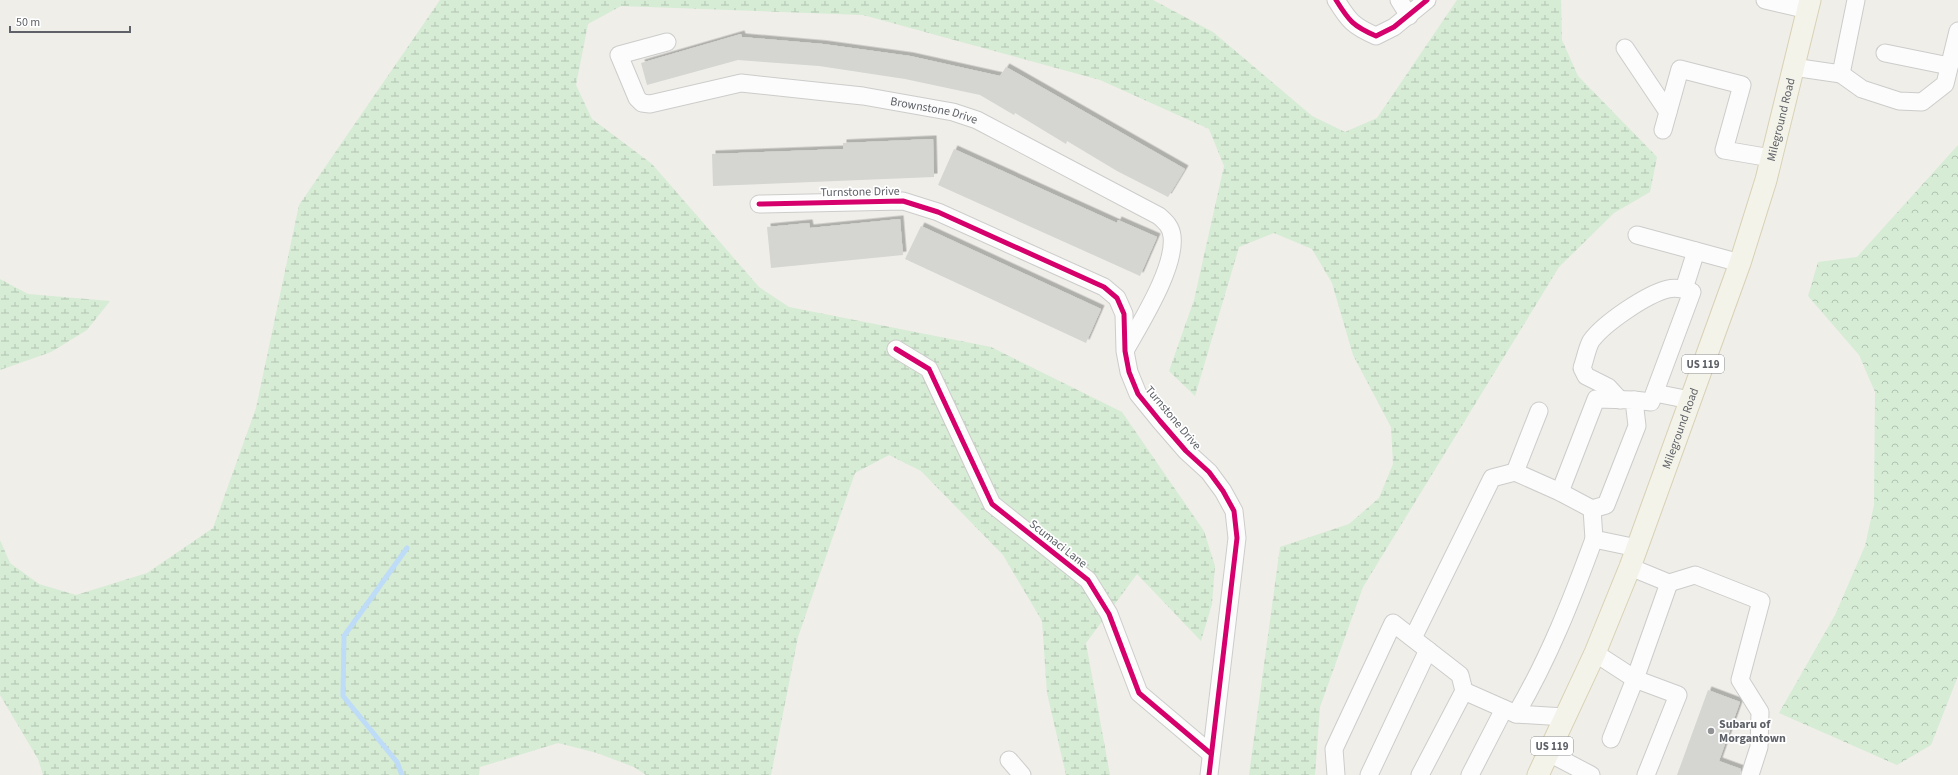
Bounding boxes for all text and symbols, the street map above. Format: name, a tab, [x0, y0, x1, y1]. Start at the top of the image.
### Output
scale bar	[10, 8, 130, 34]
text: 50 m	[16, 14, 40, 31]
street label: Mileground Road	[1762, 76, 1799, 163]
street label: Brownstone Drive	[889, 93, 980, 128]
street label: Turnstone Drive	[820, 183, 900, 201]
road number: US 119	[1682, 355, 1724, 373]
street label: Turnstone Drive	[1141, 382, 1205, 454]
street label: Mileground Road	[1658, 385, 1703, 471]
street label: Scumaci Lane	[1025, 516, 1091, 572]
place label: Subaru of Morgantown	[1719, 716, 1786, 747]
marker: Subaru of Morgantown	[1706, 726, 1716, 736]
road number: US 119	[1531, 737, 1573, 755]

